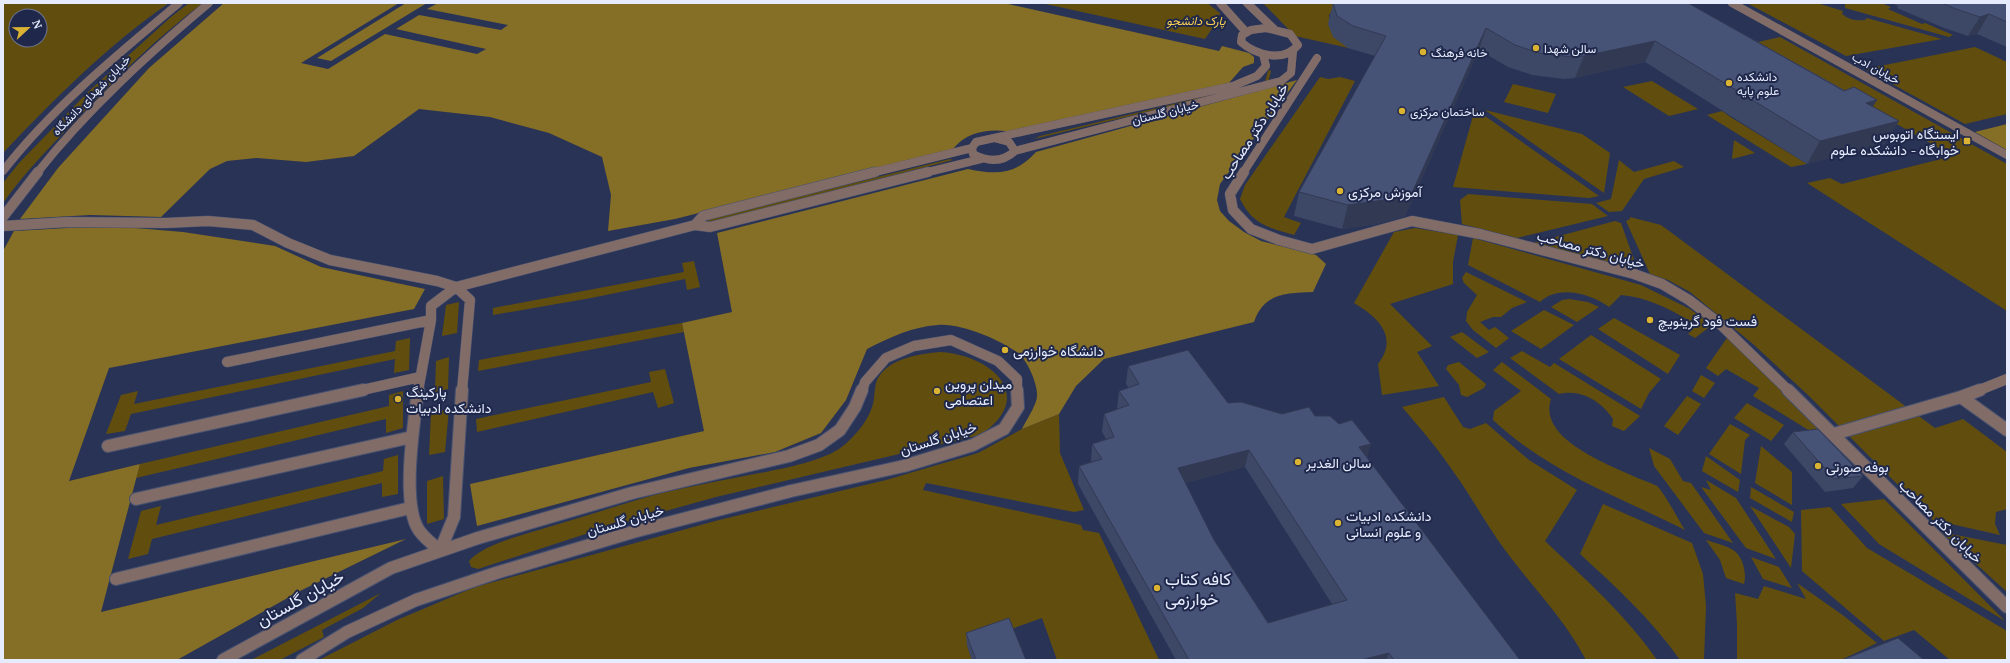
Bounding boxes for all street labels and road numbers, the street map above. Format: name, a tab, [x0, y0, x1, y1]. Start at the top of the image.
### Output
street label: خیابان ادب	[1850, 49, 1902, 87]
street label: خیابان شهدای دانشگاه	[49, 52, 134, 139]
street label: خیابان دکتر مصاحب	[1216, 79, 1292, 183]
street label: خیابان گلستان	[1130, 96, 1200, 128]
street label: خیابان دکتر مصاحب	[1535, 225, 1647, 273]
street label: خیابان گلستان	[897, 417, 979, 459]
street label: خیابان دکتر مصاحب	[1895, 475, 1987, 567]
street label: خیابان گلستان	[584, 500, 666, 540]
street label: خیابان گلستان	[252, 564, 348, 632]

